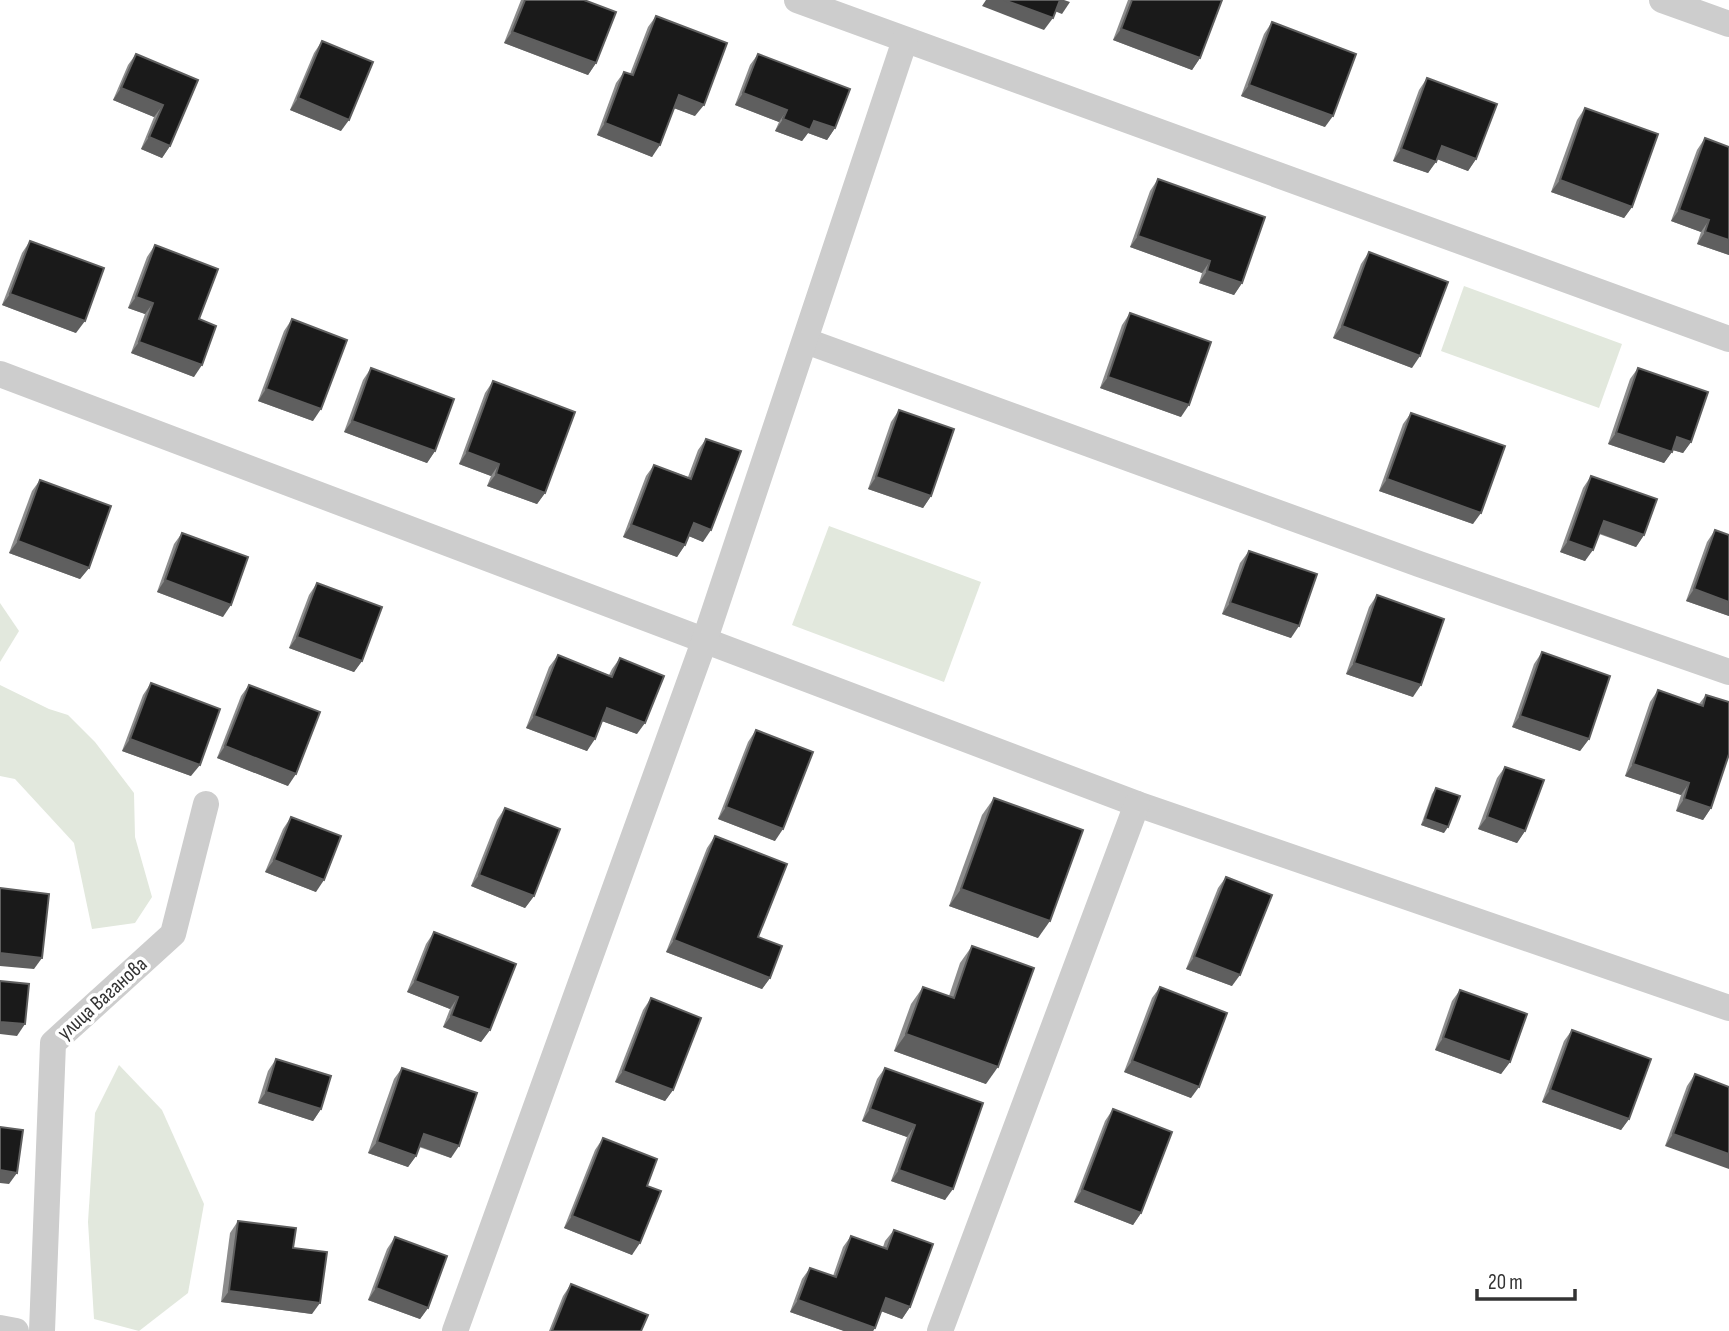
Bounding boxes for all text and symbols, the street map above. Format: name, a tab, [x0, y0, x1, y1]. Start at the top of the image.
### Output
street label: улица Ваганова	[52, 952, 152, 1045]
scale bar	[1477, 1258, 1575, 1302]
text: 20 m	[1488, 1270, 1523, 1295]

